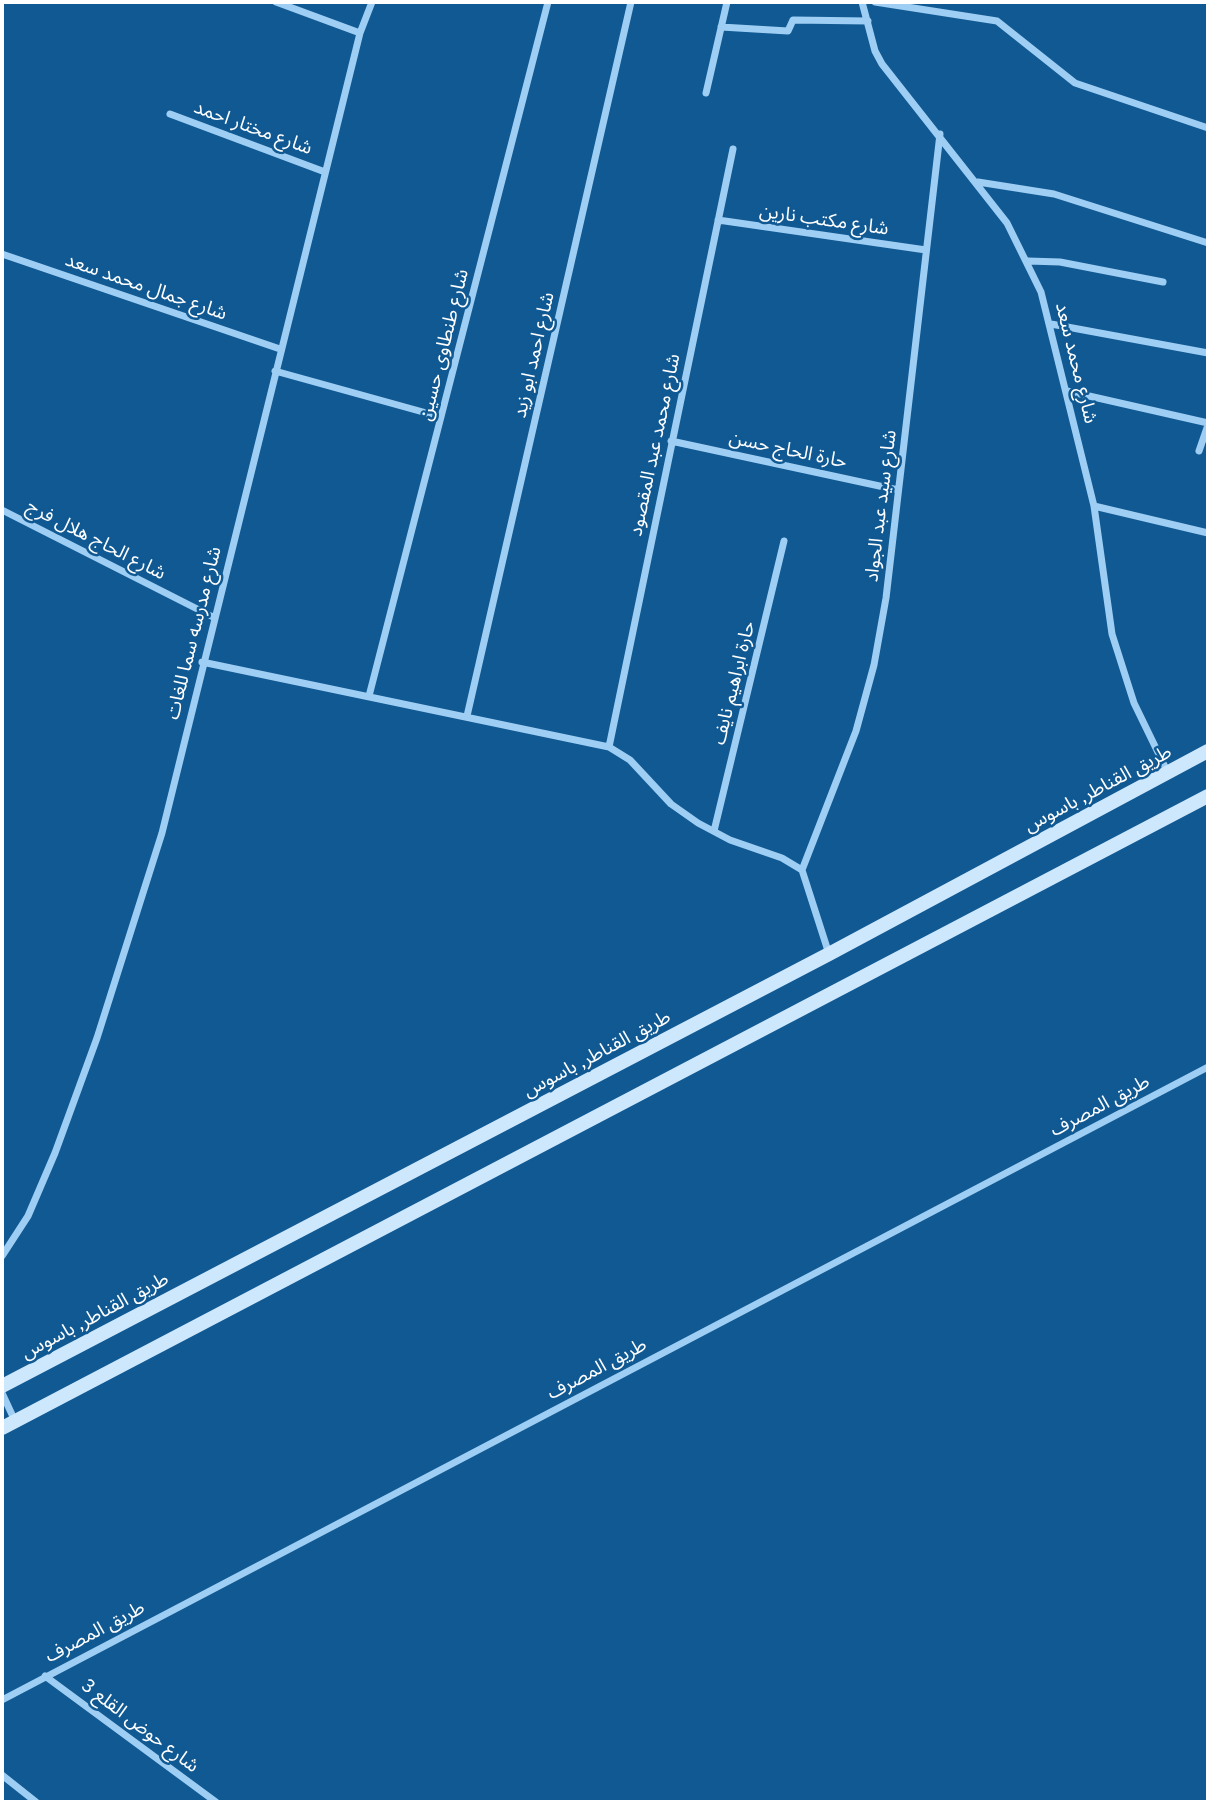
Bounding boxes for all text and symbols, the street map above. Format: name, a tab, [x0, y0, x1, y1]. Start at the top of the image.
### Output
street label: شارع مختار احمد	[191, 96, 315, 160]
street label: شارع مكتب نارين	[758, 200, 890, 240]
street label: شارع جمال محمد سعد	[62, 249, 230, 325]
street label: شارع طنطاوى حسين	[414, 267, 474, 423]
street label: شارع احمد ابو زيد	[508, 290, 560, 420]
street label: شارع محمد سعد	[1050, 300, 1102, 426]
street label: شارع محمد عبد المقصود	[625, 352, 685, 538]
street label: حارة الحاج حسن	[727, 426, 849, 474]
street label: شارع سيد عبد الجواد	[860, 429, 902, 583]
street label: شارع الحاج هلال فرج	[22, 495, 170, 585]
street label: شارع مدرسه سما للغات	[161, 544, 227, 722]
street label: حارة ابراهيم نايف	[708, 619, 760, 747]
street label: طريق القناطر, باسوس	[1020, 740, 1176, 838]
street label: طريق القناطر, باسوس	[519, 1005, 675, 1103]
street label: طريق المصرف	[1046, 1070, 1154, 1142]
street label: طريق القناطر, باسوس	[17, 1267, 173, 1365]
street label: طريق المصرف	[543, 1333, 651, 1405]
street label: طريق المصرف	[41, 1596, 149, 1668]
street label: شارع حوض القلع 3	[77, 1674, 203, 1778]

